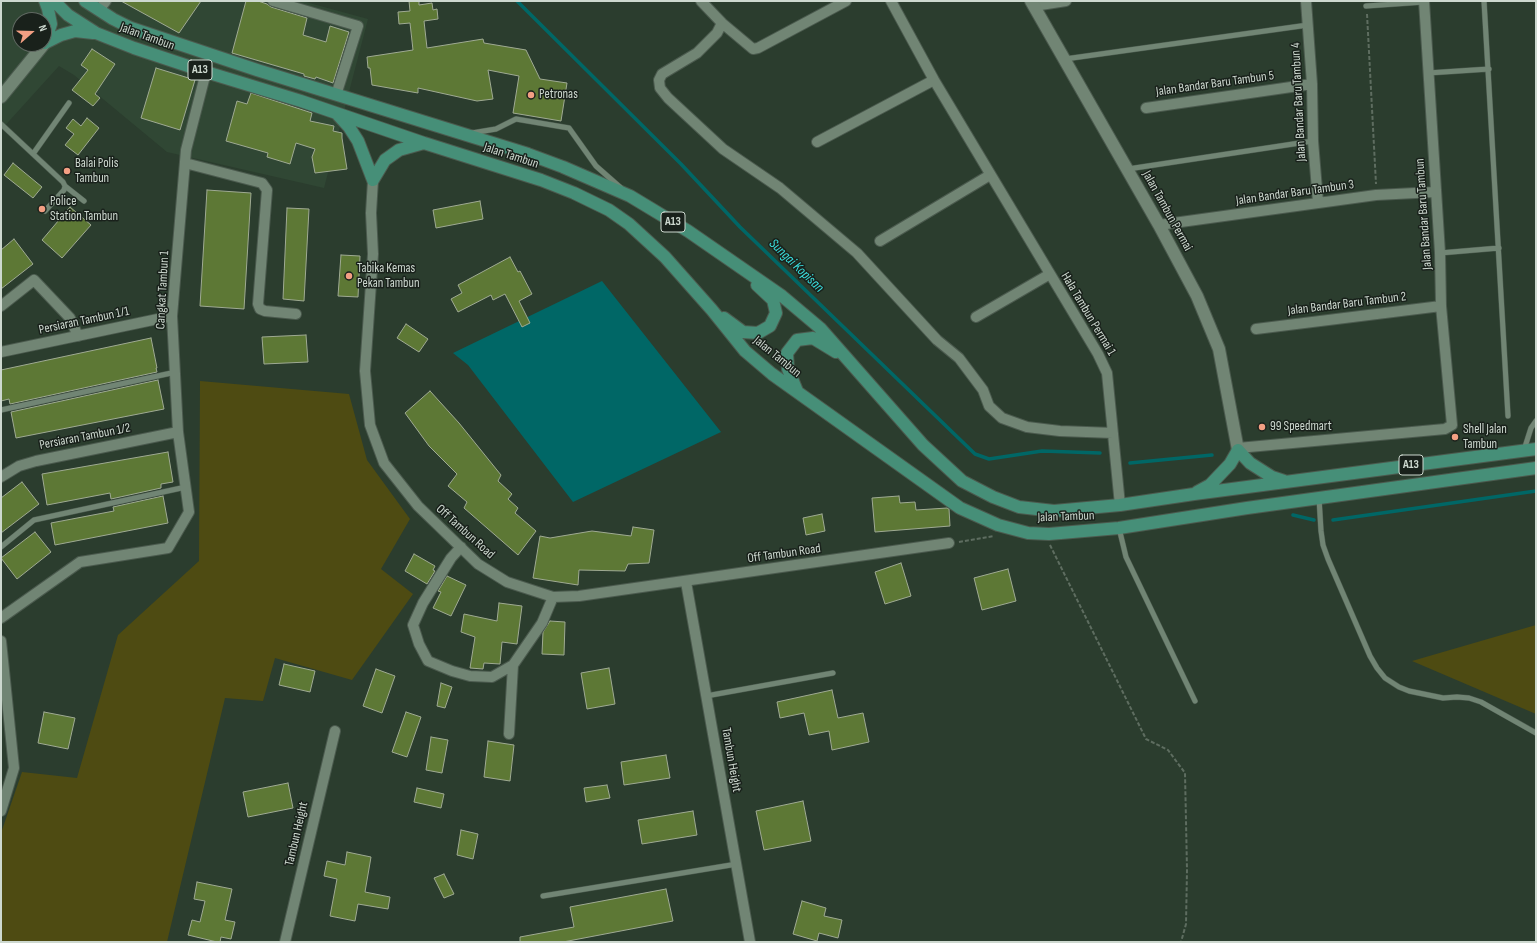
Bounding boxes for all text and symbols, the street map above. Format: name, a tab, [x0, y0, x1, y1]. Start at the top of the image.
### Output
north arrow	[12, 12, 52, 52]
street label: Jalan Tambun	[118, 20, 176, 54]
text: N	[36, 23, 50, 33]
street label: Jalan Bandar Baru Tambun 4	[1288, 42, 1310, 162]
road number: A13	[188, 60, 212, 80]
street label: Jalan Bandar Baru Tambun 5	[1155, 68, 1275, 100]
place label: Petronas	[539, 87, 578, 103]
marker: Petronas	[526, 90, 536, 100]
street label: Jalan Tambun	[482, 140, 540, 172]
place label: Balai Polis Tambun	[75, 156, 118, 187]
street label: Jalan Bandar Baru Tambun	[1412, 158, 1436, 270]
marker: Balai Polis Tambun	[62, 166, 72, 176]
street label: Jalan Tambun Permai	[1139, 168, 1195, 254]
street label: Jalan Bandar Baru Tambun 3	[1235, 177, 1355, 209]
place label: Police Station Tambun	[50, 194, 118, 225]
marker: Police Station Tambun	[37, 204, 47, 214]
road number: A13	[661, 212, 685, 232]
water label: Sungai Kopisan	[765, 236, 827, 296]
street label: Cangkat Tambun 1	[153, 250, 173, 330]
place label: Tabika Kemas Pekan Tambun	[357, 261, 419, 292]
street label: Hala Tambun Permai 1	[1057, 270, 1119, 358]
marker: Tabika Kemas Pekan Tambun	[344, 271, 354, 281]
street label: Jalan Bandar Baru Tambun 2	[1287, 289, 1407, 319]
street label: Persiaran Tambun 1/1	[37, 304, 131, 338]
street label: Jalan Tambun	[750, 333, 804, 381]
place label: 99 Speedmart	[1270, 419, 1332, 435]
street label: Persiaran Tambun 1/2	[38, 421, 132, 453]
marker: 99 Speedmart	[1257, 422, 1267, 432]
place label: Shell Jalan Tambun	[1463, 422, 1507, 453]
marker: Shell Jalan Tambun	[1450, 432, 1460, 442]
road number: A13	[1399, 455, 1423, 475]
street label: Off Tambun Road	[432, 502, 498, 562]
street label: Jalan Tambun	[1037, 508, 1095, 526]
street label: Off Tambun Road	[746, 541, 822, 567]
street label: Tambun Height	[718, 726, 744, 794]
street label: Tambun Height	[282, 800, 312, 868]

